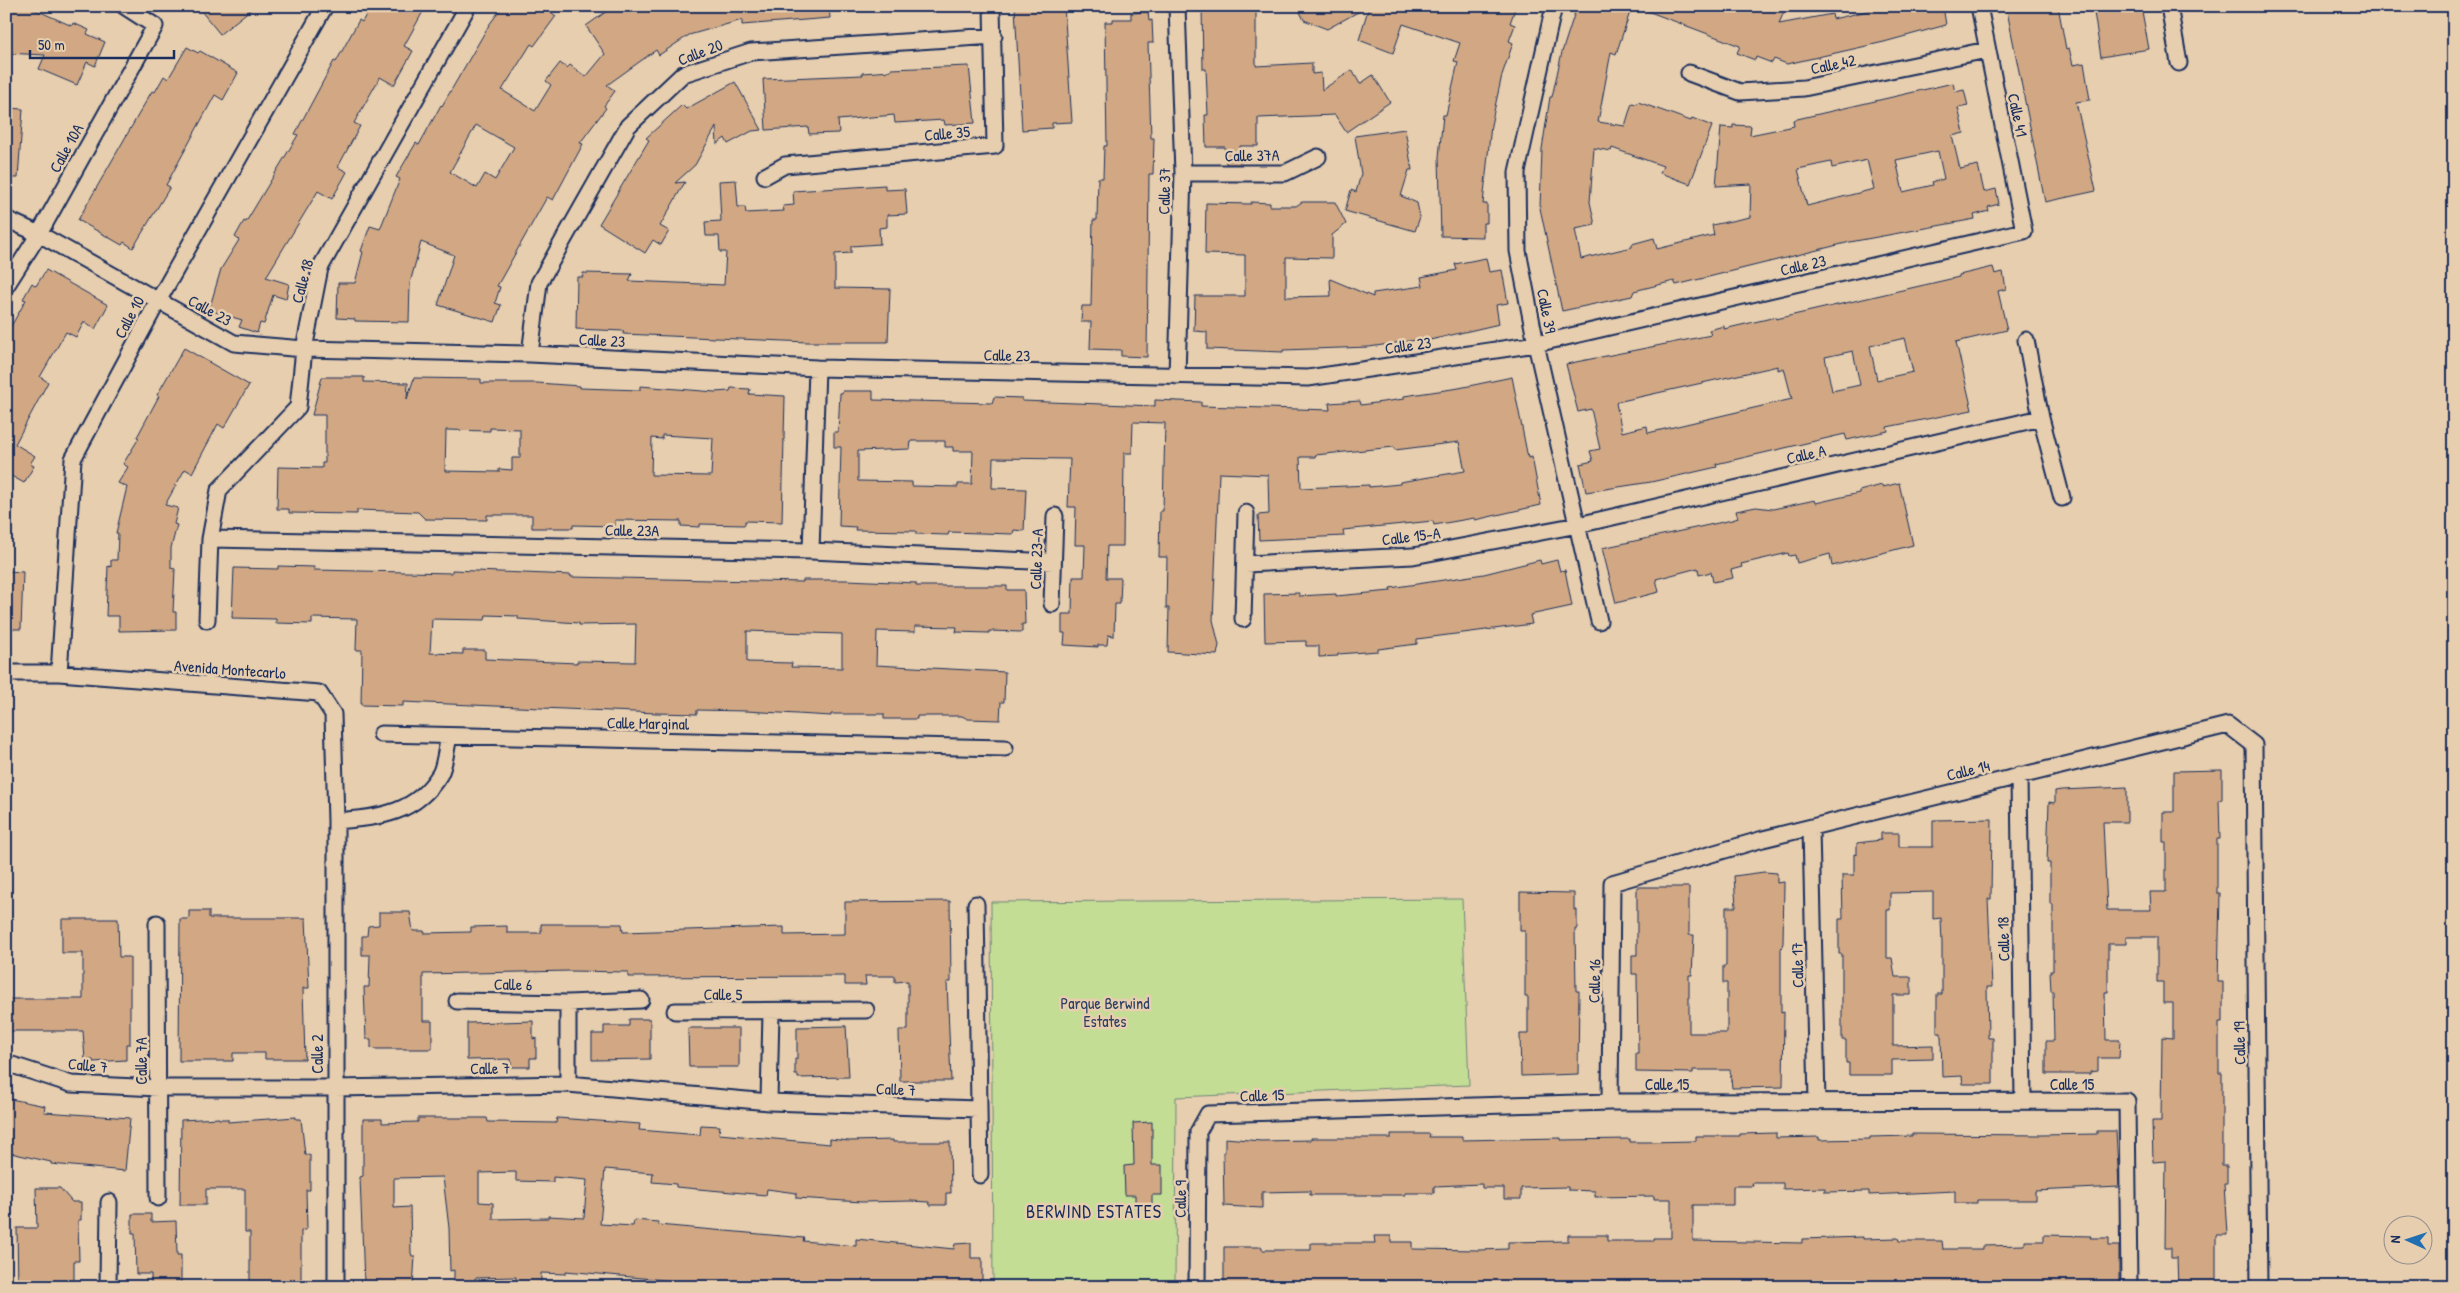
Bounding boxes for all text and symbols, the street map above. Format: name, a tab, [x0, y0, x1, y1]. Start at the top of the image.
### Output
scale bar	[30, 28, 174, 60]
street label: Calle 20	[674, 33, 726, 71]
text: 50 m	[38, 34, 65, 55]
street label: Calle 42	[1808, 48, 1858, 79]
street label: Calle 41	[2003, 91, 2033, 139]
street label: Calle 10A	[44, 119, 89, 176]
street label: Calle 35	[923, 120, 971, 146]
street label: Calle 37A	[1224, 144, 1280, 166]
street label: Calle 37	[1153, 167, 1175, 215]
street label: Calle 23	[1778, 249, 1828, 281]
street label: Calle 18	[286, 256, 318, 305]
street label: Calle 39	[1532, 287, 1562, 335]
street label: Calle 23	[184, 289, 236, 331]
street label: Calle 10	[109, 292, 149, 342]
street label: Calle 23	[578, 328, 626, 352]
street label: Calle 23	[1383, 331, 1433, 359]
street label: Calle 23	[983, 344, 1031, 366]
street label: Calle A	[1784, 439, 1828, 469]
street label: Calle 23A	[605, 519, 660, 541]
street label: Calle 15-A	[1380, 521, 1442, 551]
street label: Calle 23-A	[1024, 528, 1048, 590]
street label: Avenida Montecarlo	[173, 654, 287, 684]
street label: Calle Marginal	[607, 711, 690, 735]
street label: Calle 14	[1944, 754, 1992, 786]
street label: Calle 18	[1992, 916, 2014, 962]
street label: Calle 17	[1786, 942, 1808, 988]
street label: Calle 16	[1583, 959, 1605, 1003]
street label: Calle 6	[494, 973, 532, 995]
street label: Calle 5	[703, 983, 743, 1005]
park label: Parque Berwind Estates	[1060, 992, 1150, 1032]
street label: Calle 19	[2228, 1021, 2250, 1065]
street label: Calle 2	[306, 1034, 328, 1074]
street label: Calle 7A	[130, 1037, 152, 1085]
street label: Calle 7	[67, 1052, 109, 1078]
street label: Calle 7	[470, 1057, 510, 1079]
street label: Calle 15	[1645, 1073, 1690, 1095]
street label: Calle 15	[2050, 1073, 2095, 1095]
street label: Calle 7	[876, 1077, 916, 1101]
street label: Calle 15	[1239, 1083, 1285, 1107]
street label: Calle 9	[1169, 1180, 1191, 1218]
district label: BERWIND ESTATES	[1026, 1199, 1162, 1224]
north arrow	[2382, 1216, 2432, 1266]
text: N	[2385, 1235, 2404, 1244]

